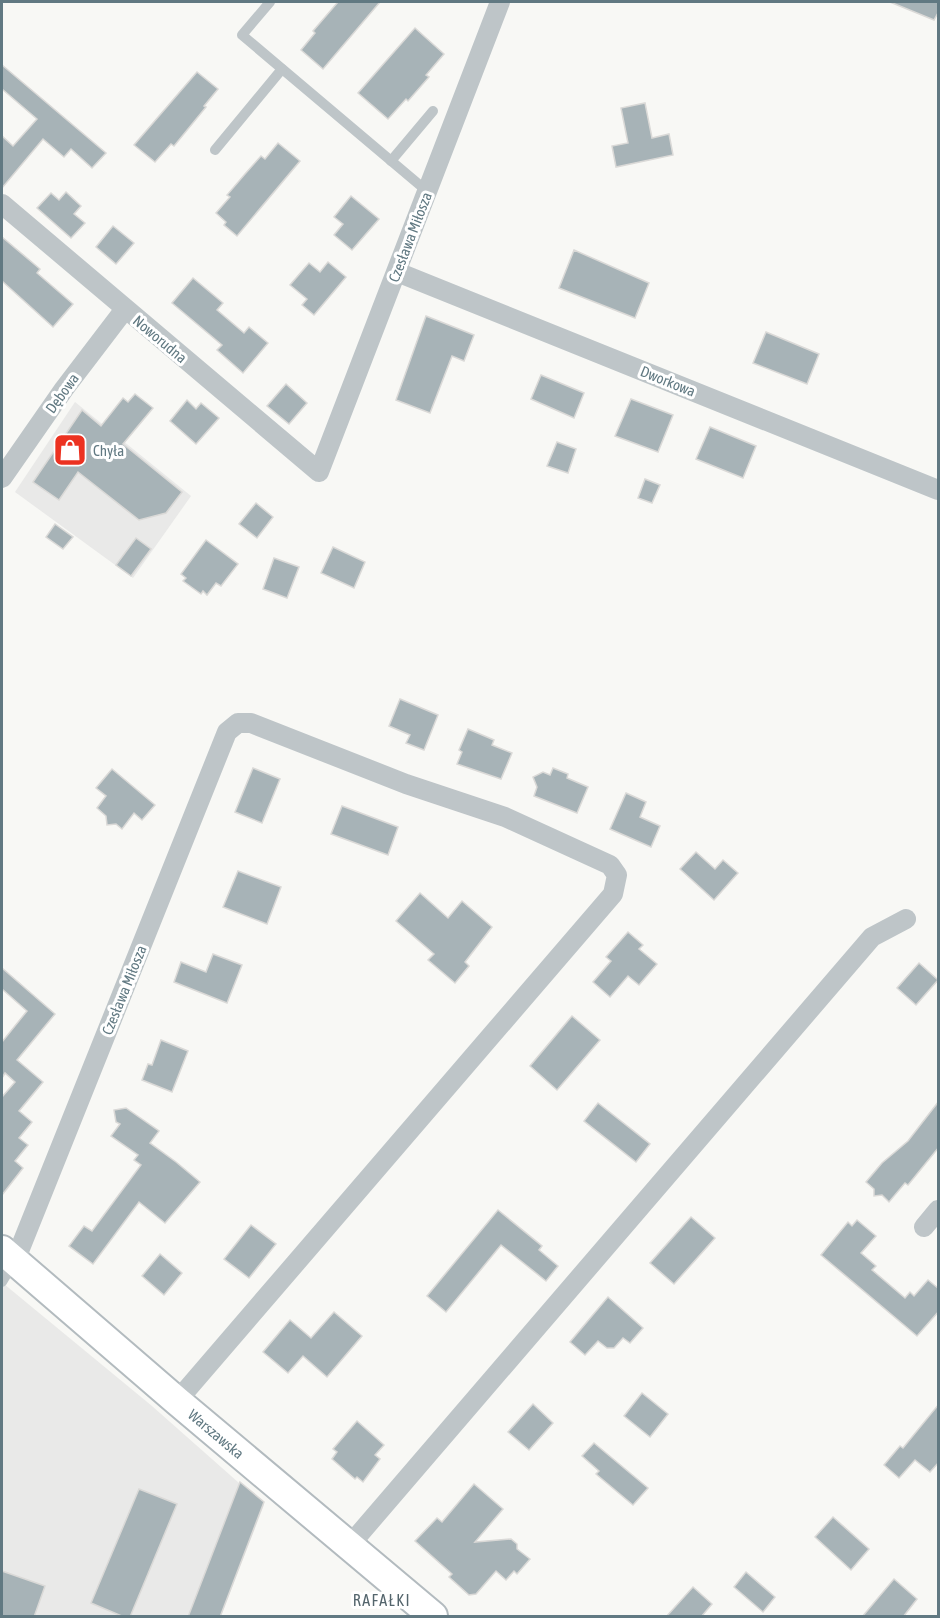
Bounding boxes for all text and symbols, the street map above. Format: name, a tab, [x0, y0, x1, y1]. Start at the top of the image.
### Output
street label: Czesława Miłosza	[385, 190, 435, 284]
street label: Noworudna	[130, 312, 190, 366]
street label: Dworkowa	[638, 362, 698, 400]
street label: Dębowa	[42, 370, 82, 416]
shop icon: Chyła	[52, 432, 88, 468]
place label: Chyła	[93, 442, 124, 459]
street label: Czesława Miłosza	[98, 943, 150, 1037]
street label: Warszawska	[185, 1406, 247, 1462]
district label: RAFAŁKI	[353, 1591, 411, 1609]

